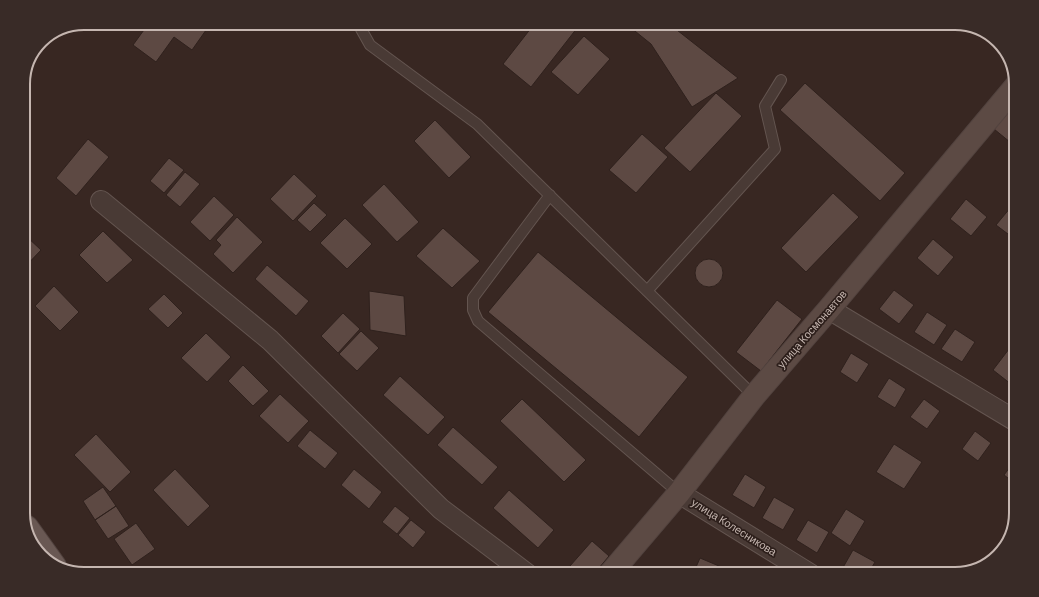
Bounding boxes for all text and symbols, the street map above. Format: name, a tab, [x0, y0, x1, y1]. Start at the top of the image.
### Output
street label: улица Космонавтов	[774, 287, 849, 370]
street label: улица Колесникова	[689, 495, 780, 558]

